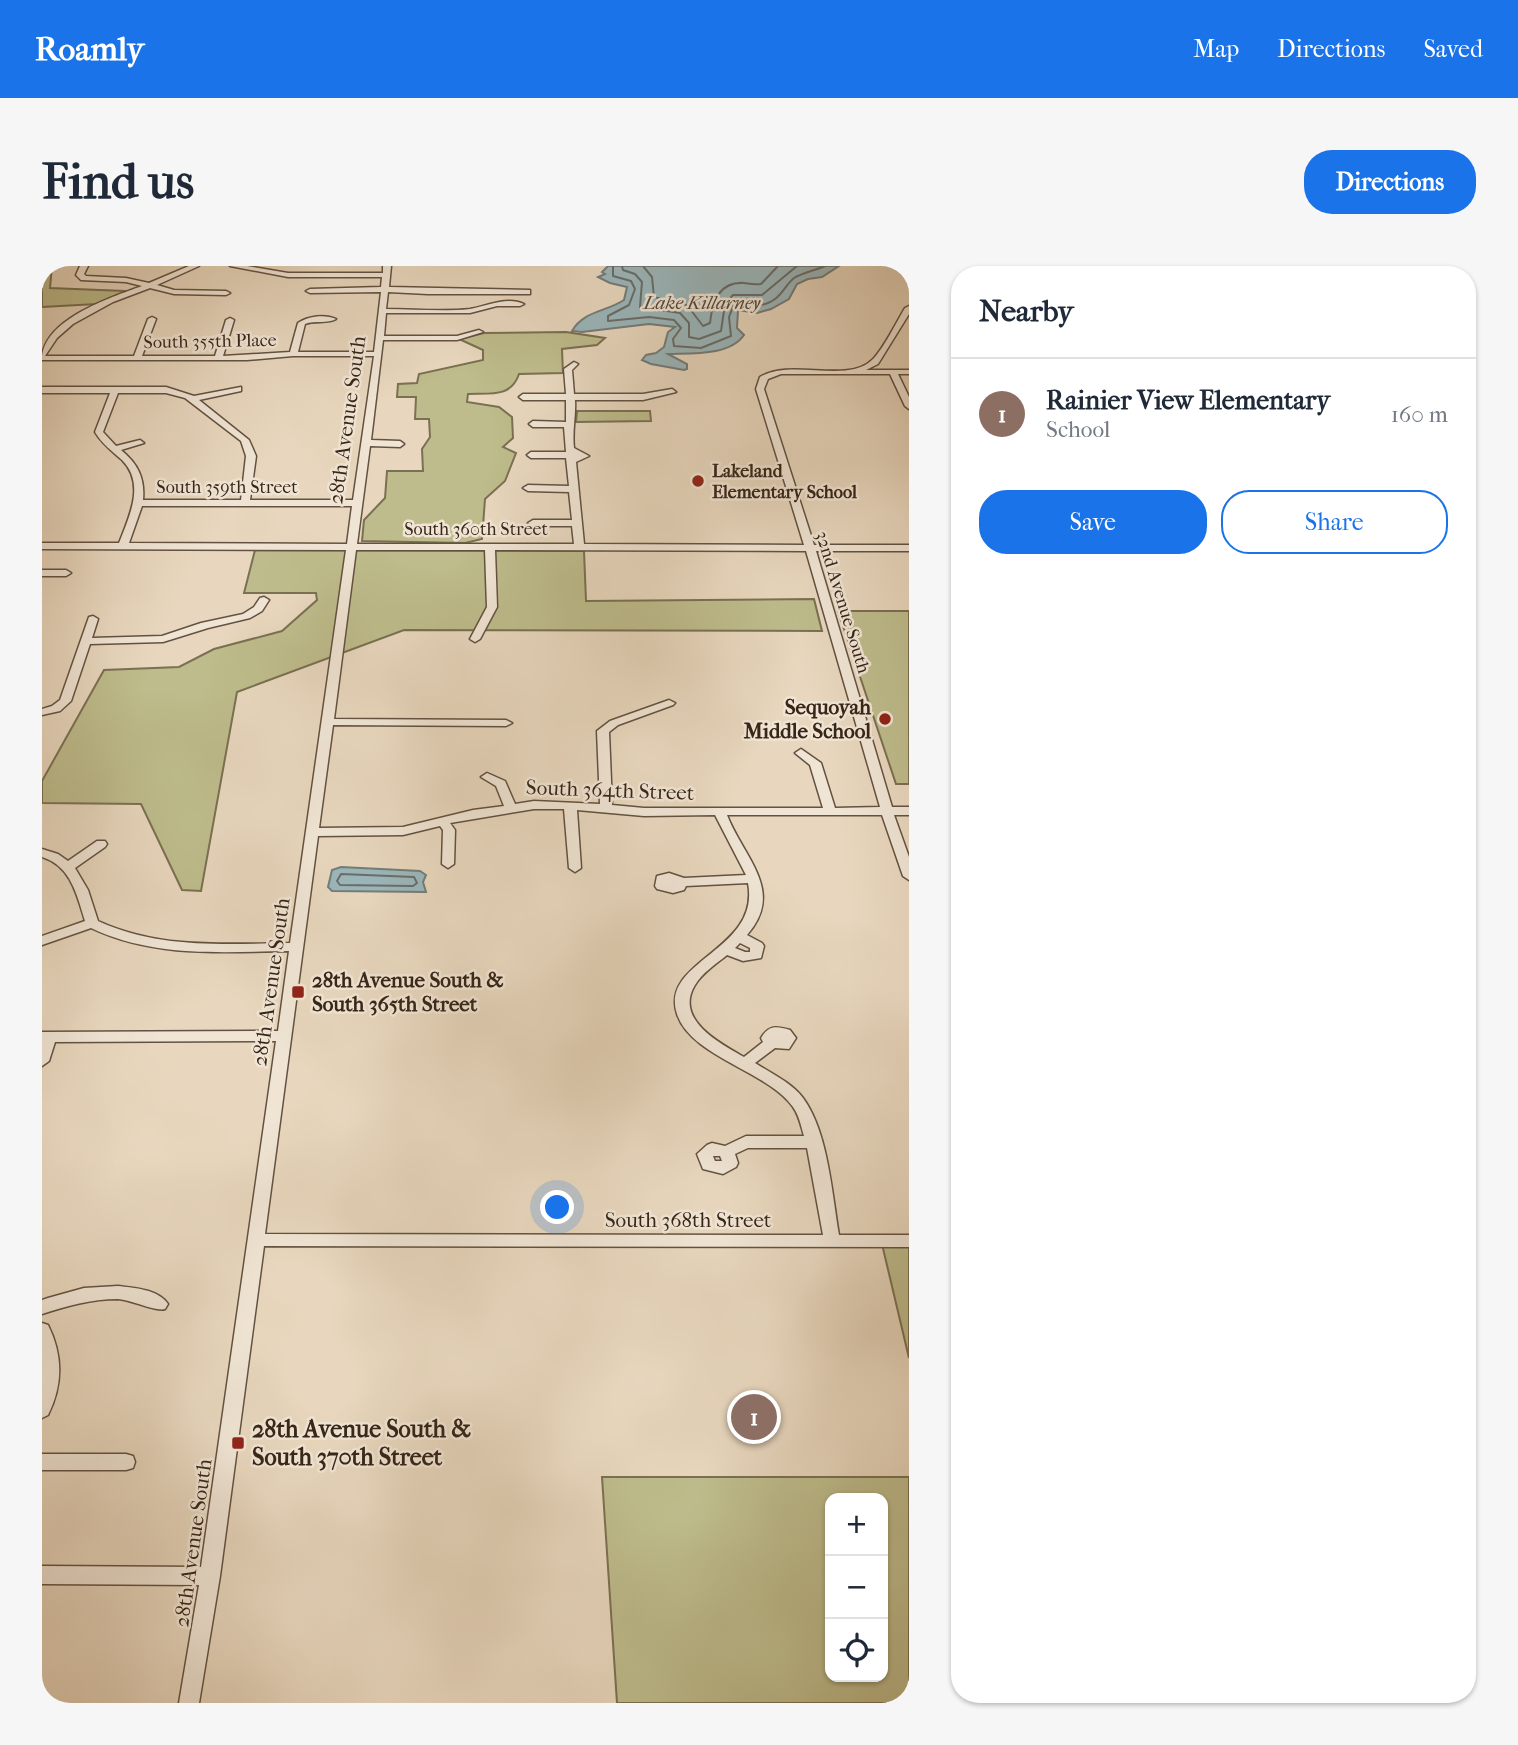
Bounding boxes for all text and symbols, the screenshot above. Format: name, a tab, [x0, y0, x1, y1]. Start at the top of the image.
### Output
text: Roamly	[35, 30, 144, 69]
text: Map	[1193, 35, 1239, 63]
text: Directions	[1277, 35, 1385, 63]
text: Saved	[1423, 35, 1483, 63]
button: Directions	[1304, 150, 1476, 214]
text: Find us	[42, 153, 194, 211]
water label: Lake Killarney	[642, 292, 762, 314]
text: Nearby	[979, 294, 1074, 329]
street label: South 355th Place	[143, 330, 277, 353]
street label: 28th Avenue South	[323, 334, 371, 506]
text: Rainier View Elementary	[1046, 385, 1330, 416]
text: 1	[998, 401, 1006, 428]
text: 160 m	[1391, 401, 1448, 428]
text: School	[1046, 416, 1110, 443]
place label: Lakeland Elementary School	[712, 461, 858, 503]
marker: Lakeland Elementary School	[690, 473, 706, 489]
street label: South 359th Street	[156, 477, 298, 498]
button: Save	[979, 490, 1207, 554]
button: Share	[1221, 490, 1448, 554]
street label: South 360th Street	[404, 519, 548, 540]
street label: 32nd Avenue South	[811, 529, 874, 676]
place label: Sequoyah Middle School	[743, 695, 871, 743]
marker: Sequoyah Middle School	[877, 711, 893, 727]
street label: South 364th Street	[525, 775, 695, 805]
street label: 28th Avenue South	[247, 896, 295, 1068]
place label: 28th Avenue South & South 365th Street	[312, 968, 504, 1016]
marker: 28th Avenue South & South 365th Street	[290, 984, 306, 1000]
your location	[540, 1190, 574, 1224]
street label: South 368th Street	[605, 1208, 772, 1232]
pin: 1	[731, 1391, 777, 1443]
place label: 28th Avenue South & South 370th Street	[252, 1415, 471, 1471]
marker: 28th Avenue South & South 370th Street	[230, 1435, 246, 1451]
street label: 28th Avenue South	[169, 1457, 217, 1629]
map controls	[825, 1493, 888, 1682]
button: +	[825, 1493, 888, 1556]
button: −	[825, 1556, 888, 1619]
button: locate	[825, 1619, 888, 1682]

